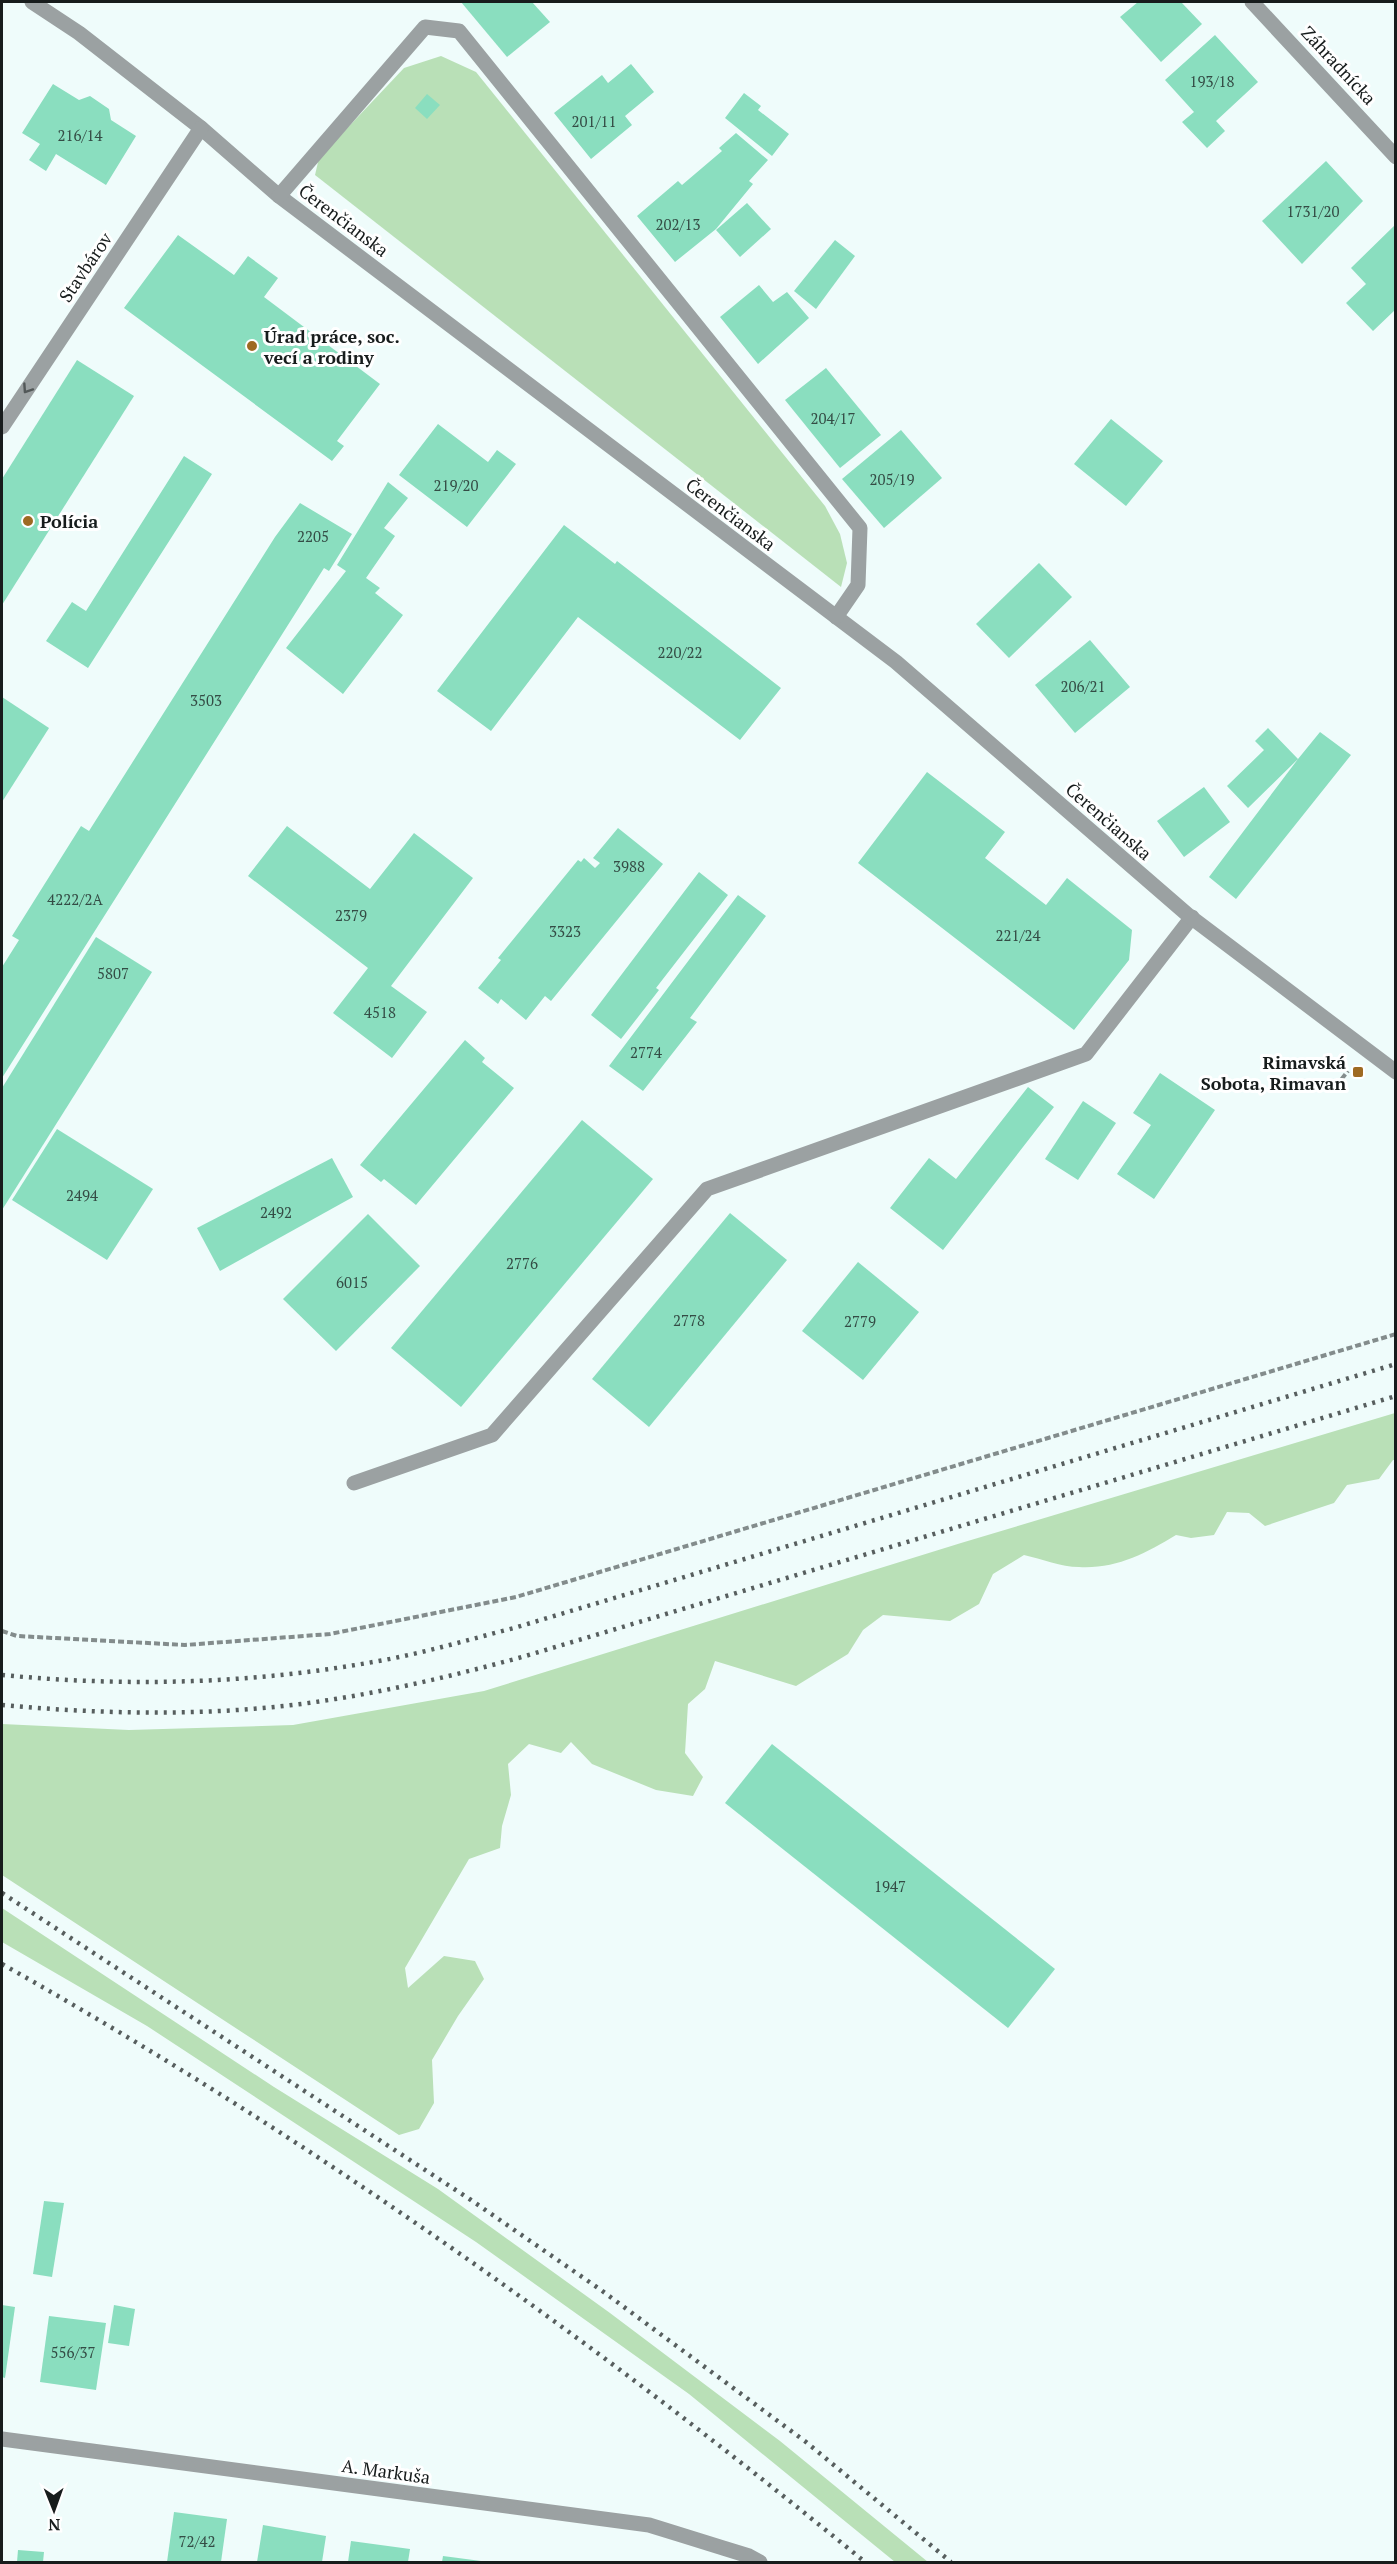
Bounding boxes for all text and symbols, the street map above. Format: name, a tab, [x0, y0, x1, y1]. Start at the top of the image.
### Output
street label: Záhradnícka	[1296, 20, 1382, 110]
house number: 193/18	[1189, 71, 1235, 91]
house number: 201/11	[571, 111, 617, 131]
house number: 216/14	[57, 125, 103, 145]
street label: Čerenčianska	[294, 178, 394, 262]
house number: 1731/20	[1286, 201, 1340, 221]
house number: 202/13	[655, 214, 701, 234]
street label: Stavbárov	[53, 227, 118, 307]
place label: Úrad práce, soc. vecí a rodiny	[263, 324, 400, 369]
marker: Úrad práce, soc. vecí a rodiny	[245, 339, 259, 353]
one-way arrow	[23, 383, 34, 394]
house number: 204/17	[810, 408, 856, 428]
house number: 205/19	[869, 469, 915, 489]
street label: Čerenčianska	[681, 472, 781, 556]
house number: 219/20	[433, 475, 479, 495]
place label: Polícia	[40, 509, 98, 533]
marker: Polícia	[21, 514, 35, 528]
house number: 2205	[297, 526, 329, 546]
house number: 220/22	[657, 642, 703, 662]
house number: 206/21	[1060, 676, 1106, 696]
house number: 3503	[190, 690, 222, 710]
street label: Čerenčianska	[1061, 777, 1157, 865]
house number: 3988	[613, 856, 645, 876]
house number: 4222/2A	[47, 889, 103, 909]
house number: 2379	[335, 905, 367, 925]
house number: 3323	[549, 921, 581, 941]
house number: 221/24	[995, 925, 1041, 945]
house number: 5807	[97, 963, 129, 983]
house number: 4518	[364, 1002, 396, 1022]
house number: 2774	[630, 1042, 662, 1062]
place label: Rimavská Sobota, Rimavan	[1201, 1050, 1346, 1095]
marker: Rimavská Sobota, Rimavan	[1351, 1065, 1365, 1079]
house number: 2494	[66, 1185, 98, 1205]
house number: 2492	[260, 1202, 292, 1222]
house number: 2776	[506, 1253, 538, 1273]
house number: 6015	[336, 1272, 368, 1292]
house number: 2778	[673, 1310, 705, 1330]
house number: 2779	[844, 1311, 876, 1331]
house number: 1947	[874, 1876, 906, 1896]
house number: 556/37	[50, 2342, 96, 2362]
street label: A. Markuša	[340, 2453, 432, 2489]
north arrow	[24, 2480, 84, 2540]
text: N	[48, 2514, 61, 2536]
house number: 72/42	[178, 2531, 216, 2551]

